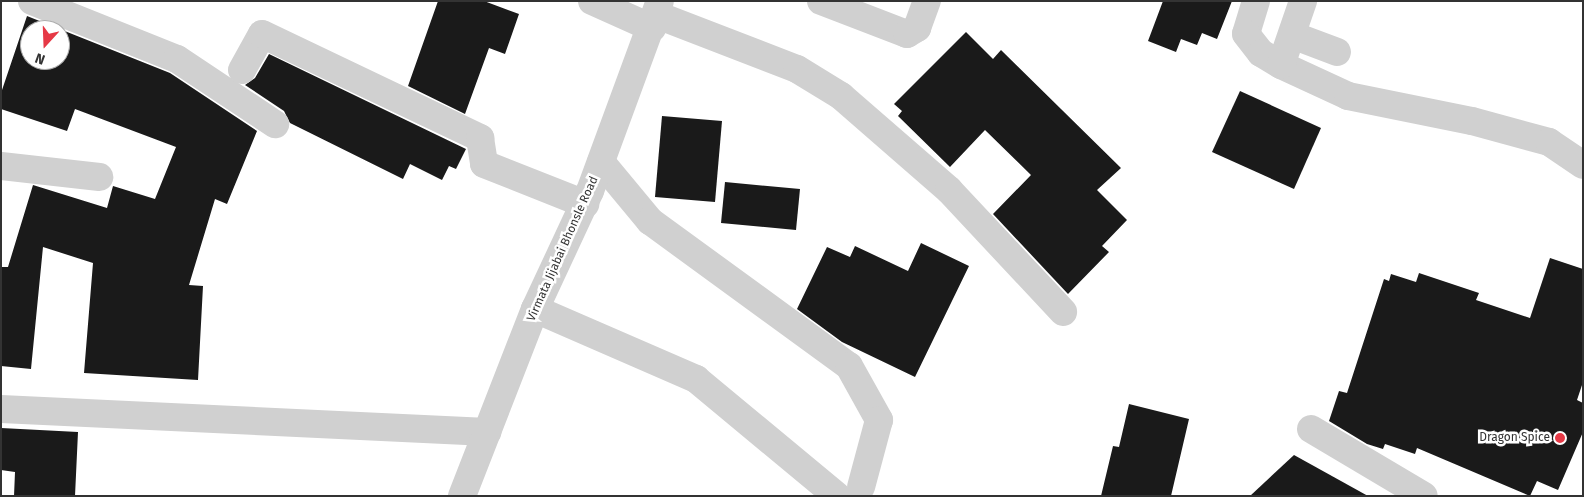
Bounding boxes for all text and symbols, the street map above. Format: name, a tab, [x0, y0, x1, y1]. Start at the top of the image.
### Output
north arrow	[20, 20, 70, 70]
text: N	[33, 49, 47, 68]
street label: Virmata Jijabai Bhonsle Road	[524, 174, 602, 324]
place label: Dragon Spice	[1479, 431, 1550, 445]
marker: Dragon Spice	[1554, 432, 1566, 444]

